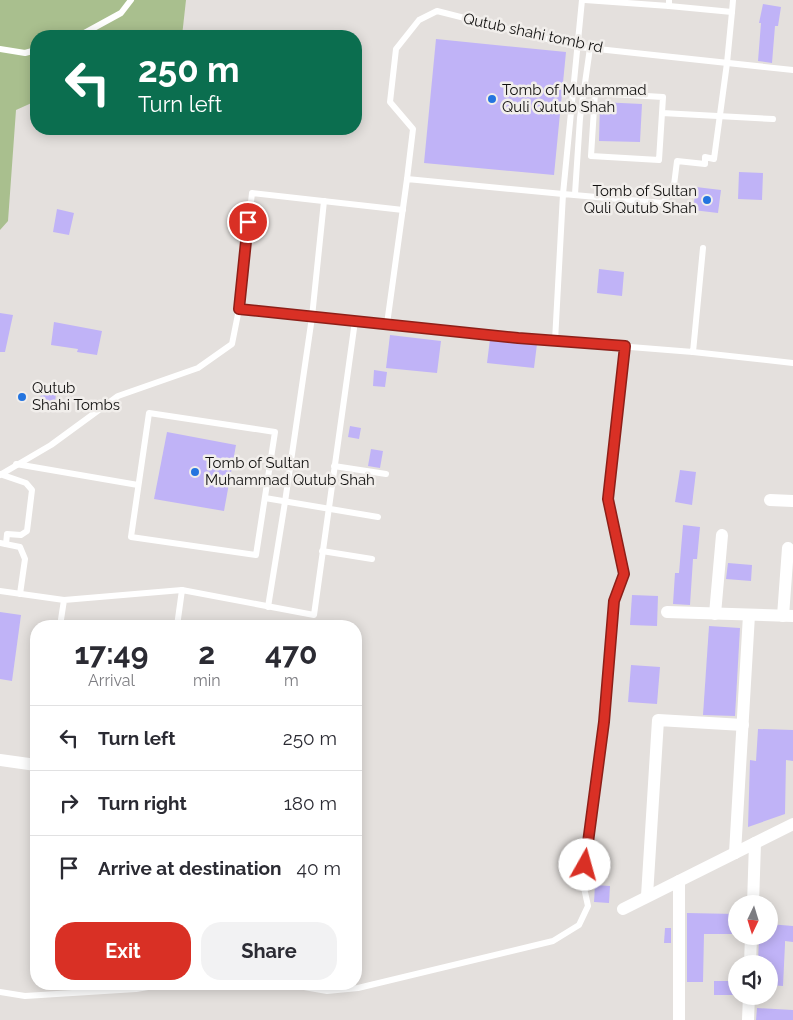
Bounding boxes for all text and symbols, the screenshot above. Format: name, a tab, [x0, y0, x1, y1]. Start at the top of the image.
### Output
street label: Qutub shahi tomb rd	[462, 9, 604, 57]
text: 250 m	[138, 49, 240, 90]
icon: left	[55, 50, 120, 115]
place label: Tomb of Muhammad Quli Qutub Shah	[502, 81, 647, 116]
text: Turn left	[138, 91, 222, 117]
marker: Tomb of Muhammad Quli Qutub Shah	[486, 93, 498, 105]
place label: Tomb of Sultan Quli Qutub Shah	[584, 182, 697, 217]
marker: Tomb of Sultan Quli Qutub Shah	[701, 194, 713, 206]
pin	[227, 201, 269, 243]
icon: arrive	[234, 208, 262, 236]
place label: Qutub Shahi Tombs	[32, 379, 120, 414]
marker: Qutub Shahi Tombs	[16, 391, 28, 403]
place label: Tomb of Sultan Muhammad Qutub Shah	[205, 454, 375, 489]
marker: Tomb of Sultan Muhammad Qutub Shah	[189, 466, 201, 478]
text: 17:49	[75, 636, 148, 671]
text: 2	[198, 636, 215, 671]
text: 470	[265, 636, 317, 671]
text: Arrival	[88, 671, 135, 690]
text: min	[193, 671, 221, 690]
text: m	[284, 671, 299, 690]
icon: left	[55, 724, 83, 752]
text: Turn left	[98, 727, 175, 749]
text: 250 m	[283, 727, 337, 749]
icon: right	[55, 789, 83, 817]
text: Turn right	[98, 792, 187, 814]
text: 180 m	[284, 792, 337, 814]
position arrow	[558, 838, 610, 890]
icon: arrive	[55, 854, 83, 882]
text: Arrive at destination	[98, 857, 282, 879]
text: 40 m	[297, 857, 341, 879]
north arrow	[728, 895, 778, 945]
map controls	[728, 895, 778, 1005]
button: Exit	[55, 922, 191, 980]
button: Share	[201, 922, 337, 980]
button: sound	[728, 955, 778, 1005]

